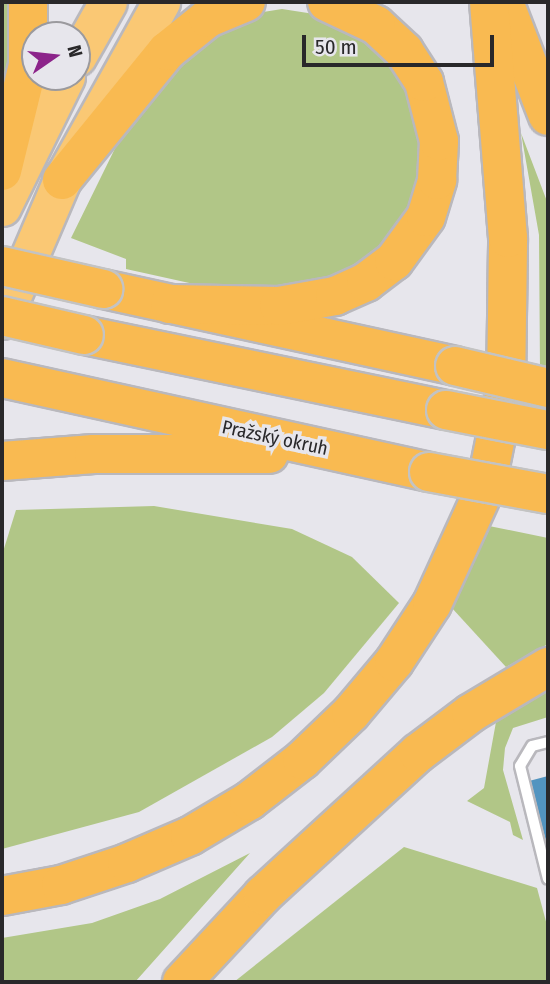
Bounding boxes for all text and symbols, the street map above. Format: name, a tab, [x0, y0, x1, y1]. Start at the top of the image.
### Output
north arrow	[21, 21, 91, 91]
scale bar	[305, 21, 498, 65]
text: 50 m	[315, 34, 357, 60]
text: N	[62, 43, 87, 60]
street label: Pražský okruh	[220, 416, 330, 460]

